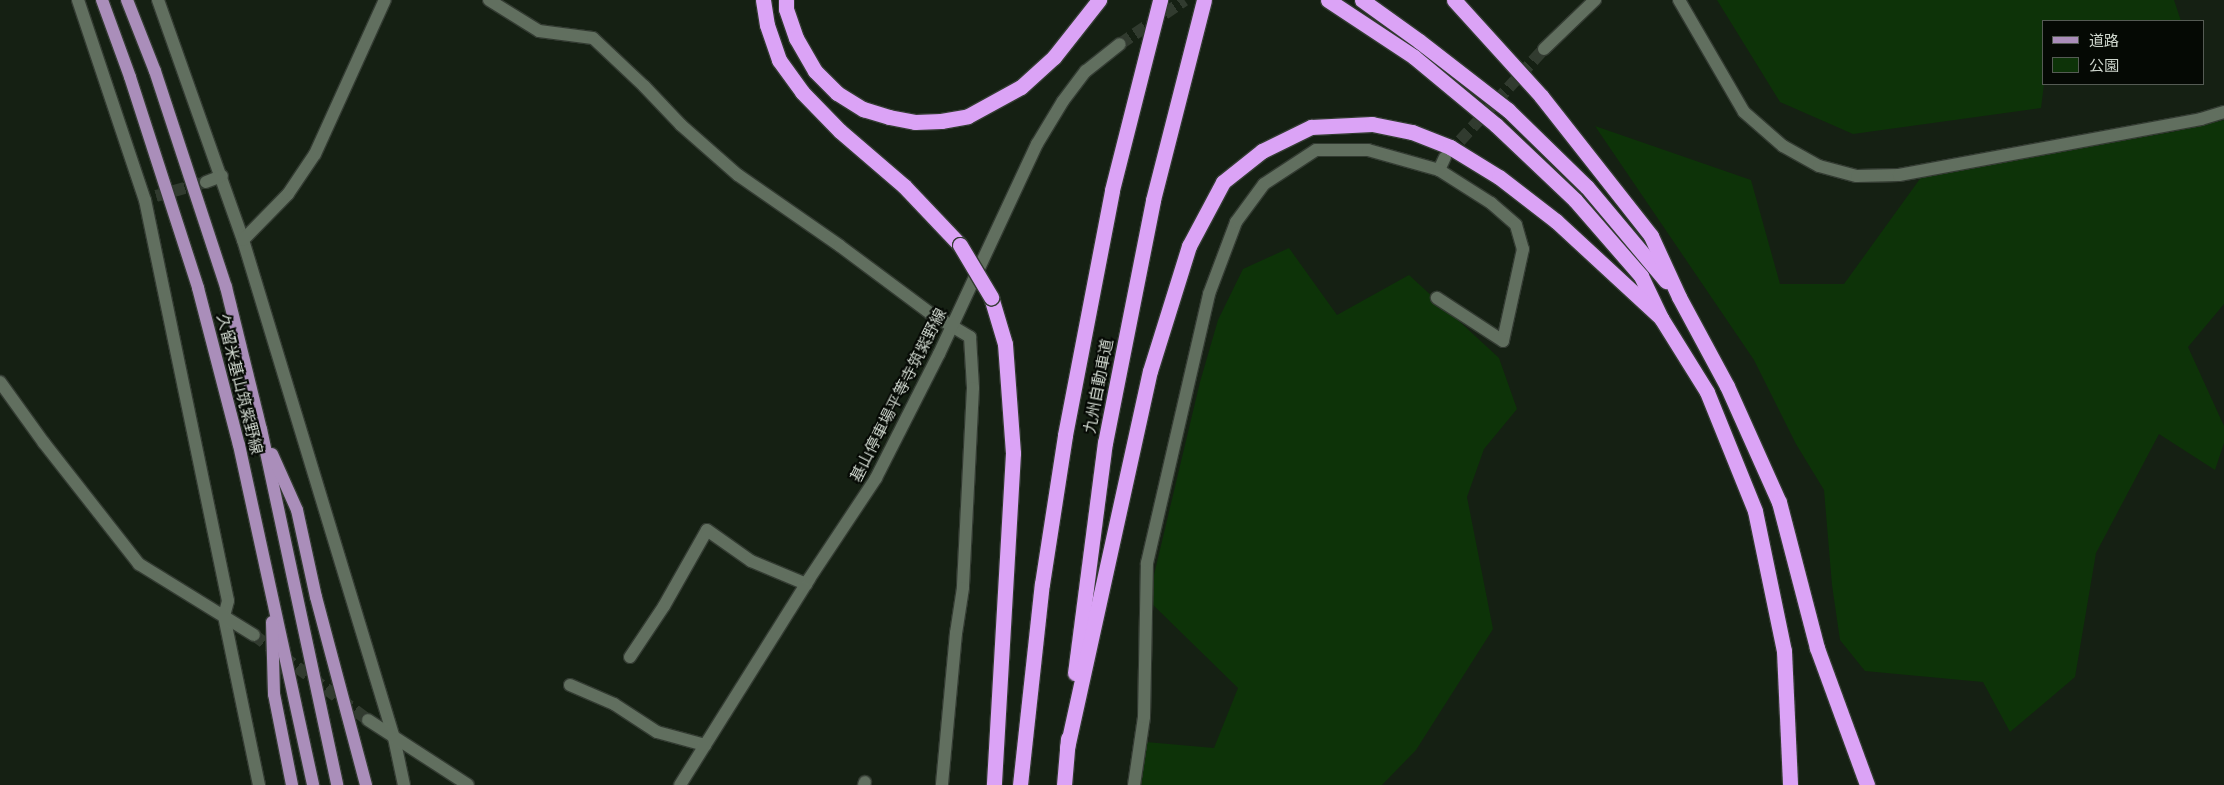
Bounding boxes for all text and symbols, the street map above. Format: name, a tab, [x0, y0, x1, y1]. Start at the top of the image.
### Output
legend	[2042, 20, 2204, 85]
text: 道路	[2089, 31, 2119, 50]
text: 公園	[2089, 56, 2119, 75]
street label: 基山停車場平等寺筑紫野線	[846, 305, 950, 485]
street label: 久留米基山筑紫野線	[213, 312, 267, 456]
street label: 九州自動車道	[1079, 337, 1117, 435]

